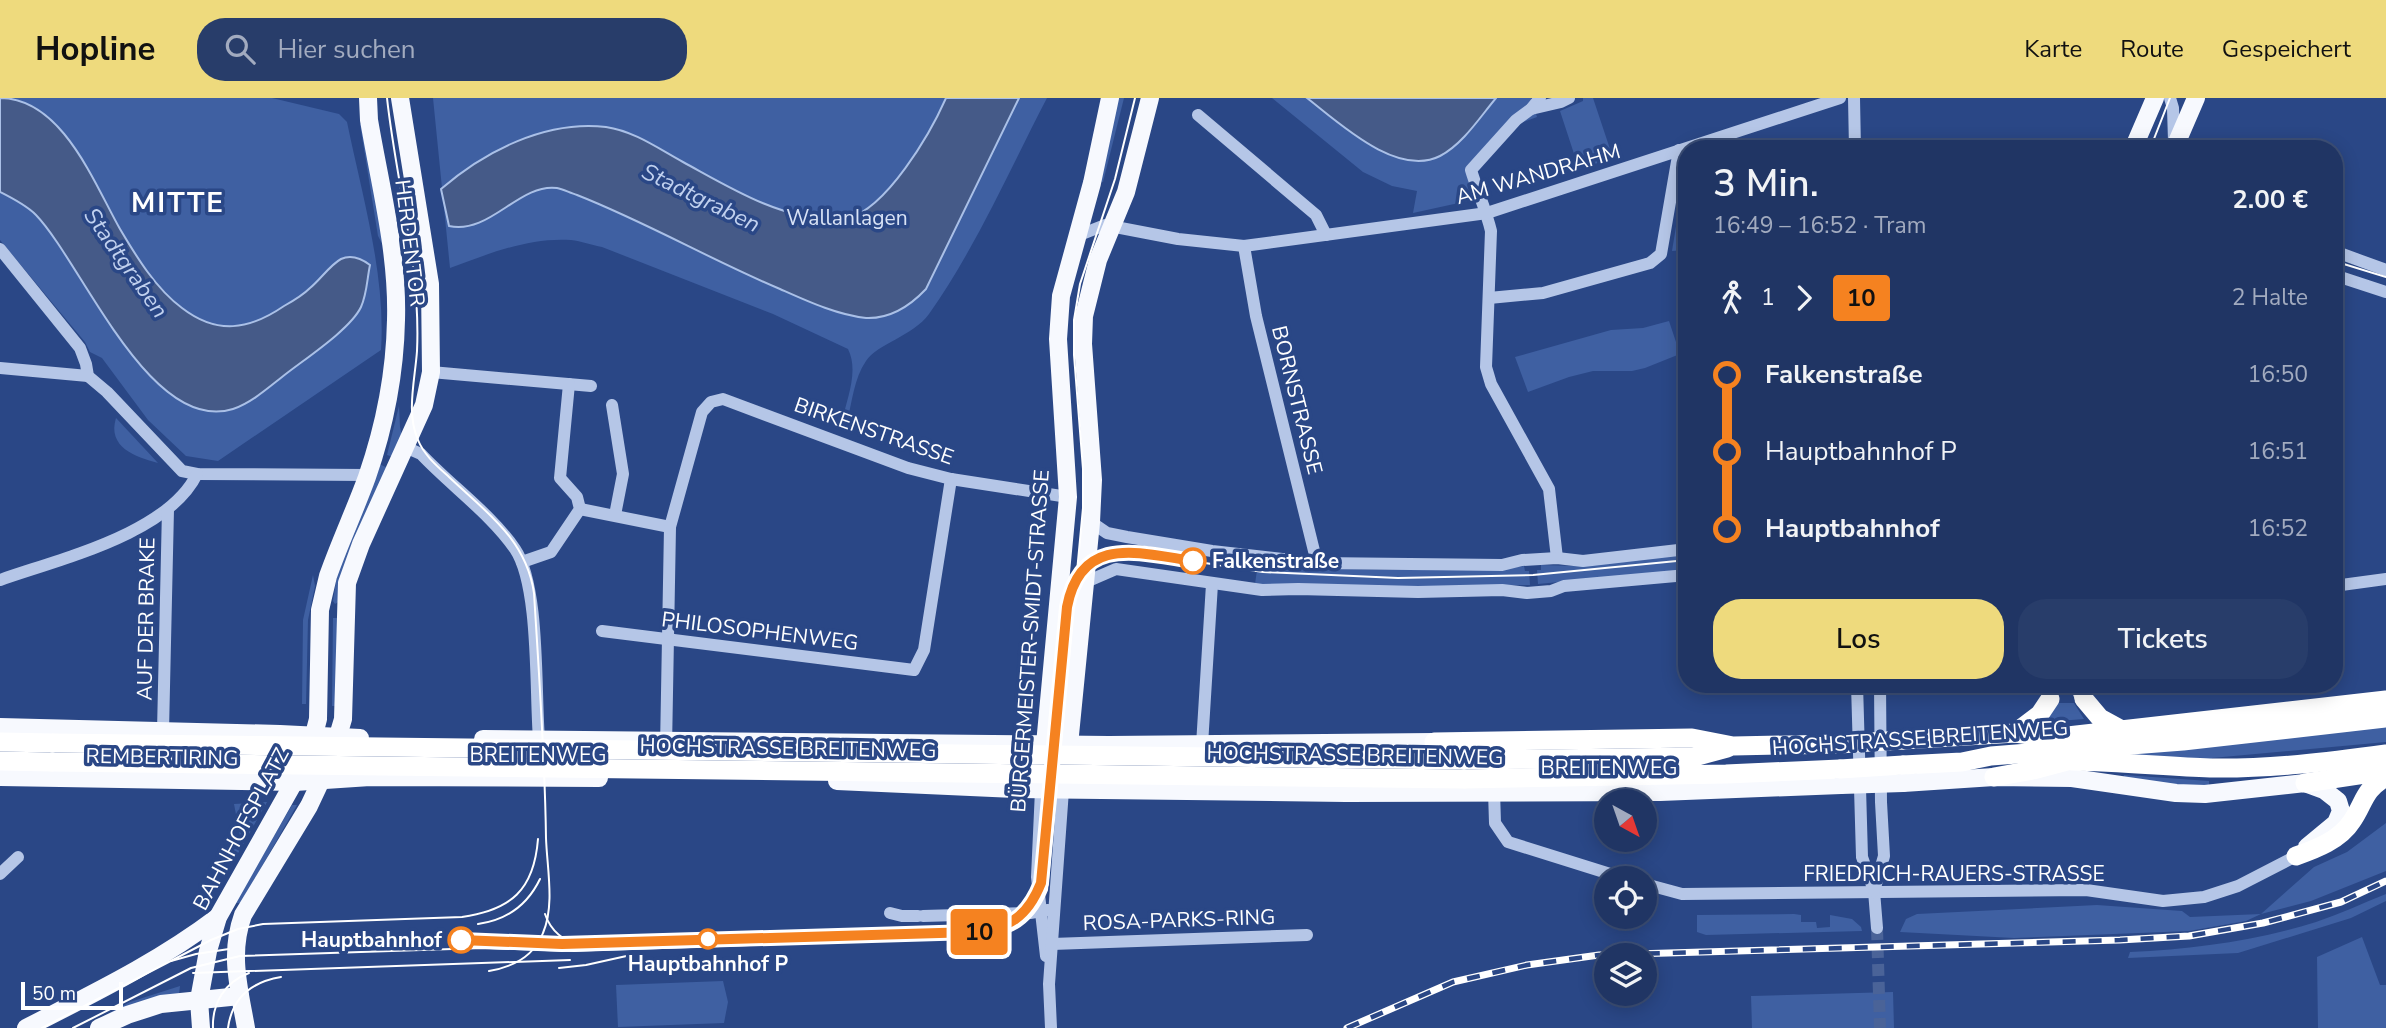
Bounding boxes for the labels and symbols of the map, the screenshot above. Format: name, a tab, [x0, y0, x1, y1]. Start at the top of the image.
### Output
street label: AM WANDRAHM	[1452, 137, 1624, 211]
water label: Stadtgraben	[637, 156, 765, 240]
street label: HERDENTOR	[388, 178, 432, 308]
district label: MITTE	[131, 184, 225, 222]
water label: Stadtgraben	[77, 202, 175, 324]
park label: Wallanlagen	[786, 204, 908, 232]
street label: BORNSTRASSE	[1265, 323, 1329, 477]
street label: BIRKENSTRASSE	[791, 391, 957, 471]
street label: BÜRGERMEISTER-SMIDT-STRASSE	[1004, 469, 1056, 813]
street label: AUF DER BRAKE	[131, 537, 161, 701]
place label: Falkenstraße	[1212, 547, 1339, 575]
marker: Falkenstraße	[1180, 548, 1206, 574]
street label: PHILOSOPHENWEG	[660, 605, 860, 657]
street label: HOCHSTRASSE BREITENWEG	[1771, 714, 2069, 762]
street label: HOCHSTRASSE BREITENWEG	[639, 731, 937, 765]
street label: HOCHSTRASSE BREITENWEG	[1206, 738, 1504, 772]
street label: BREITENWEG	[470, 741, 606, 769]
street label: REMBERTIRING	[85, 742, 239, 772]
street label: BAHNHOFSPLATZ	[186, 743, 296, 915]
street label: BREITENWEG	[1541, 754, 1677, 782]
north arrow	[1594, 789, 1657, 852]
street label: FRIEDRICH-RAUERS-STRASSE	[1803, 860, 2105, 888]
street label: ROSA-PARKS-RING	[1082, 903, 1276, 937]
line badge: 10	[948, 909, 1010, 955]
place label: Hauptbahnhof	[301, 926, 442, 954]
marker: Hauptbahnhof	[448, 927, 474, 953]
marker: Hauptbahnhof P	[698, 929, 718, 949]
place label: Hauptbahnhof P	[628, 950, 788, 978]
scale bar	[21, 979, 122, 1011]

